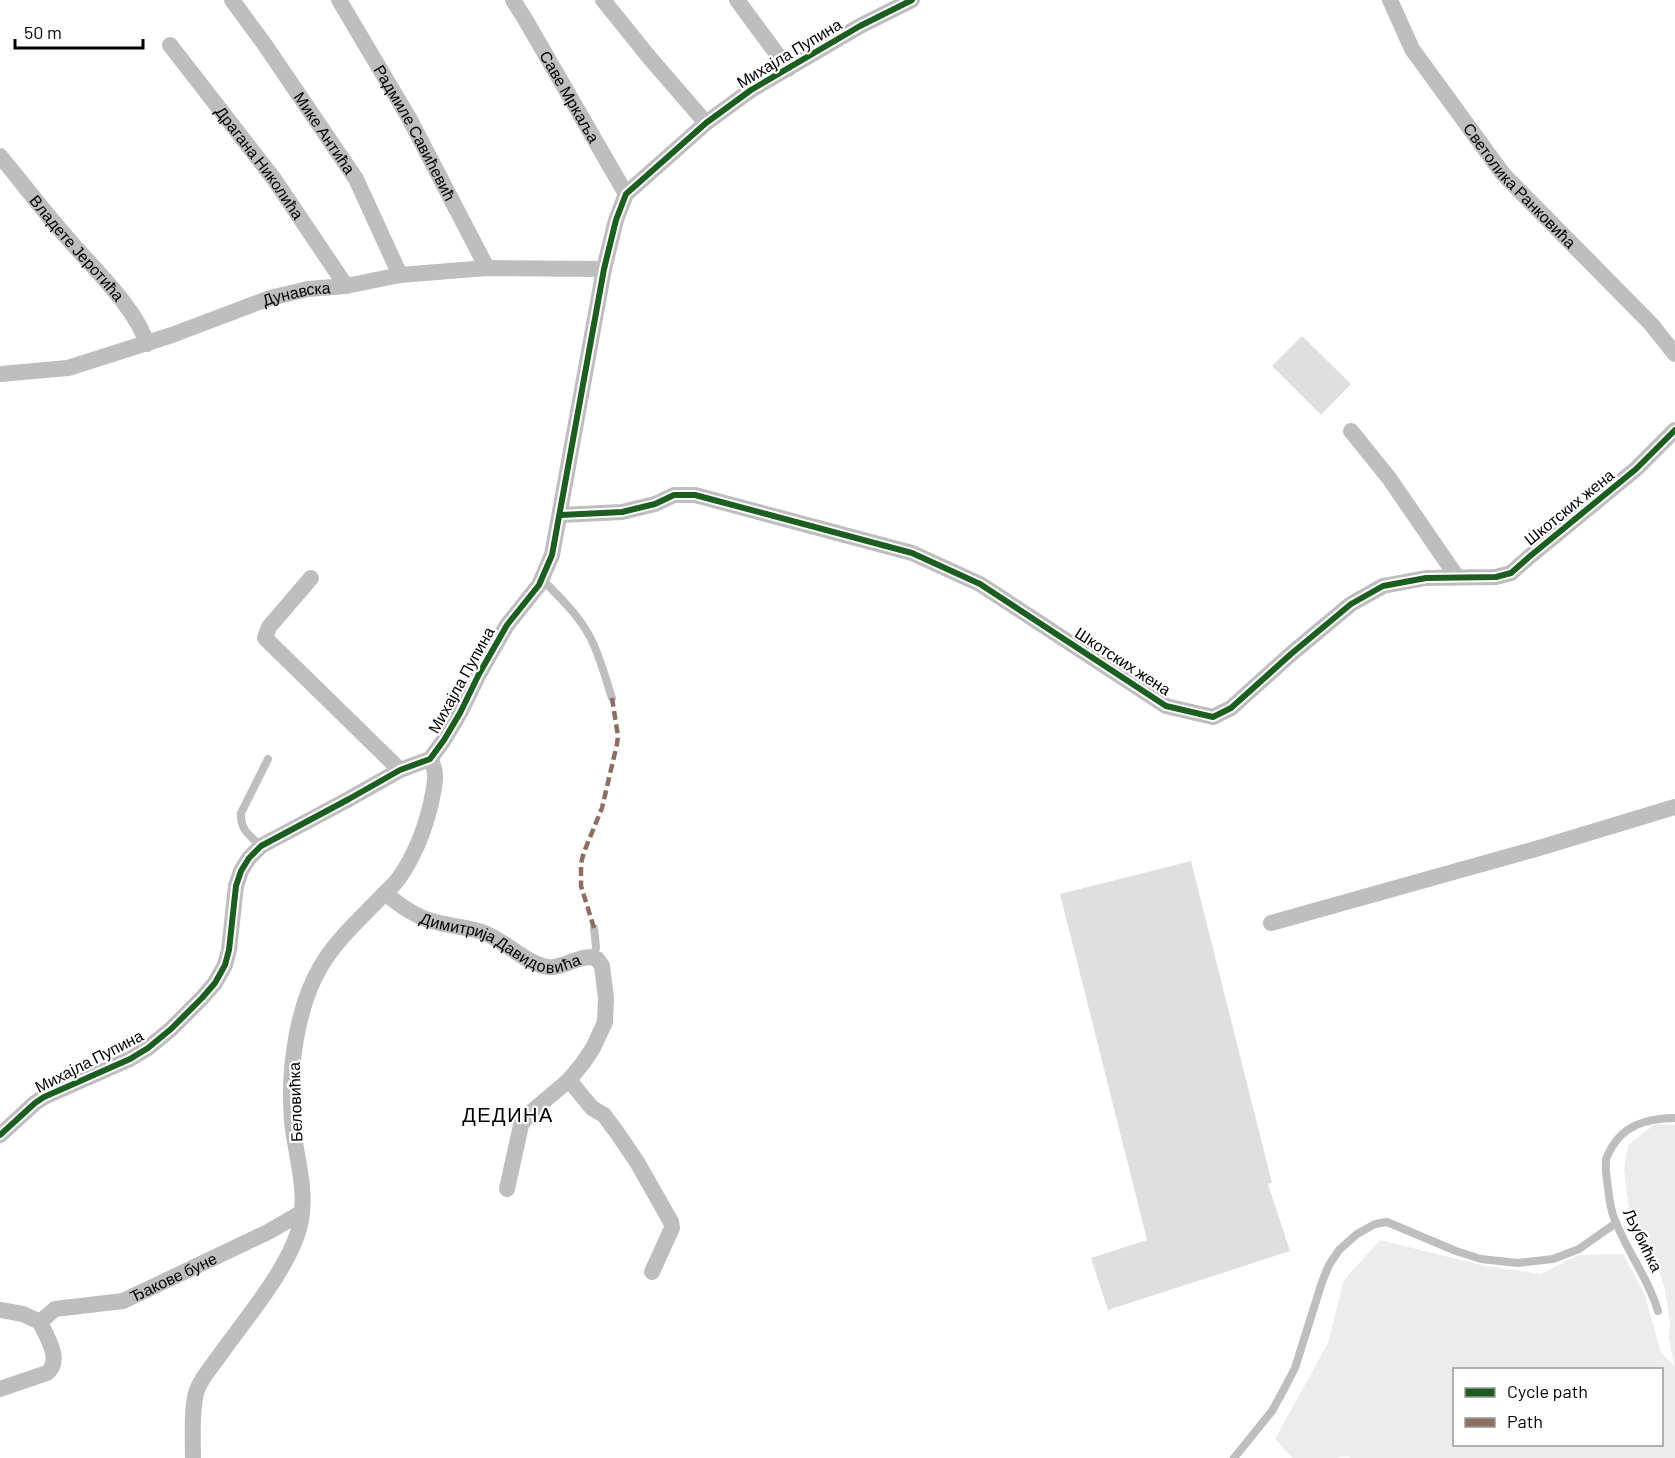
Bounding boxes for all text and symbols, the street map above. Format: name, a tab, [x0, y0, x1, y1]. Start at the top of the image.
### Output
scale bar	[15, 12, 142, 50]
street label: Михајла Пупина	[733, 14, 845, 91]
text: 50 m	[24, 21, 62, 43]
street label: Саве Мркаља	[536, 47, 604, 146]
street label: Радмиле Савићевић	[371, 61, 460, 204]
street label: Мике Антића	[290, 88, 360, 177]
street label: Драгана Николића	[212, 102, 308, 223]
street label: Светолика Ранковића	[1460, 119, 1581, 252]
street label: Владете Јеротића	[26, 191, 129, 305]
street label: Дунавска	[259, 277, 331, 309]
street label: Шкотских жена	[1520, 465, 1617, 549]
street label: Михајла Пупина	[423, 623, 498, 736]
street label: Шкотских жена	[1072, 623, 1175, 699]
street label: Димитрија Давидовића	[418, 908, 583, 976]
street label: Михајла Пупина	[32, 1025, 146, 1096]
street label: Беловићка	[284, 1062, 305, 1142]
district label: ДЕДИНА	[462, 1102, 554, 1126]
street label: Љубићка	[1620, 1205, 1667, 1275]
street label: Ђакове буне	[127, 1248, 220, 1305]
legend	[1453, 1368, 1663, 1446]
text: Cycle path	[1507, 1380, 1588, 1402]
text: Path	[1507, 1410, 1543, 1432]

